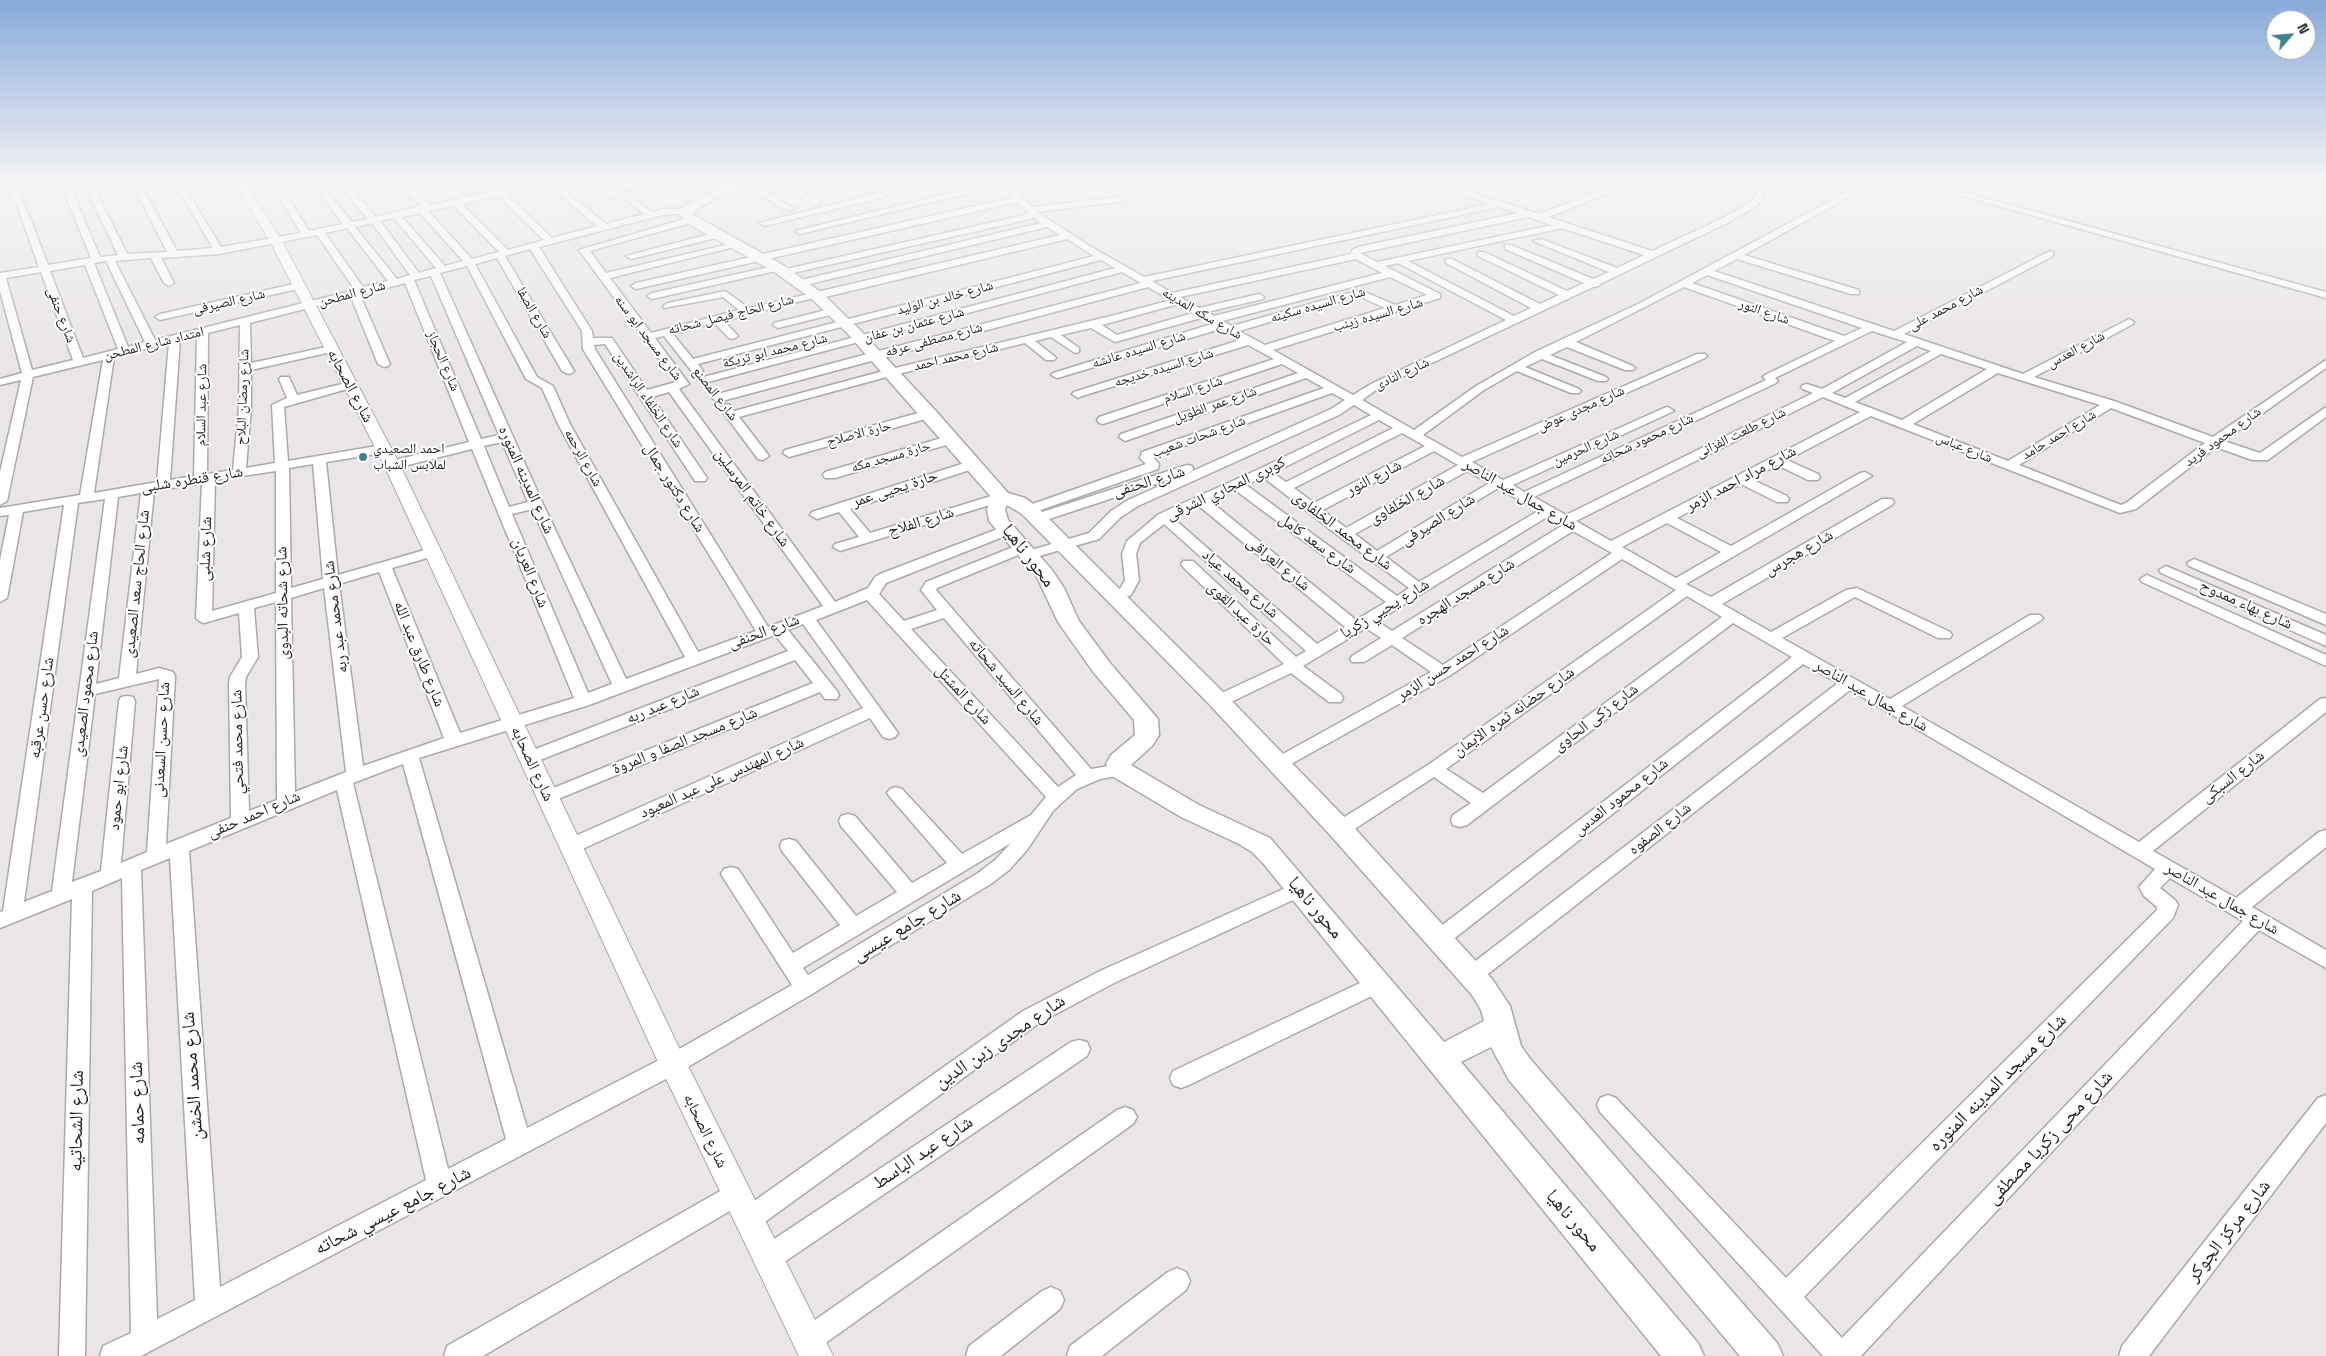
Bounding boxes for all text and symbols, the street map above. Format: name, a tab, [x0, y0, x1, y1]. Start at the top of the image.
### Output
north arrow	[2266, 10, 2316, 60]
text: N	[2293, 20, 2314, 37]
street label: شارع المطحن	[317, 277, 387, 311]
street label: شارع خالد بن الوليد	[895, 277, 995, 319]
street label: شارع محمد على	[1906, 281, 1986, 335]
street label: شارع السيده سكينه	[1269, 283, 1367, 327]
street label: شارع الصفا	[513, 284, 555, 342]
street label: شارع سكه المدينه	[1159, 284, 1245, 344]
street label: شارع حنفى	[43, 285, 79, 345]
street label: شارع الصيرفى	[191, 286, 267, 318]
street label: شارع الحاج فيصل شحاته	[666, 291, 796, 339]
street label: شارع مسجد ابو سنه	[610, 292, 686, 384]
street label: شارع السيده زينب	[1331, 294, 1425, 336]
street label: شارع النور	[1736, 296, 1792, 328]
street label: شارع عثمان بن عفان	[862, 304, 966, 346]
street label: شارع مصطفى عرفه	[884, 319, 984, 361]
street label: امتداد شارع المطحن	[102, 323, 206, 365]
street label: شارع الحجاز	[423, 328, 463, 394]
street label: شارع السيده عائشه	[1090, 328, 1188, 372]
street label: شارع العدس	[2044, 328, 2108, 372]
street label: شارع محمد ابو تريكة	[721, 330, 829, 372]
street label: شارع محمد احمد	[912, 339, 1000, 375]
street label: شارع السيده خديجه	[1112, 345, 1216, 391]
street label: شارع الصحابه	[323, 346, 377, 426]
street label: شارع رمضان البلاح	[233, 349, 253, 445]
street label: شارع الخلفاء الراشدين	[610, 349, 686, 451]
street label: شارع النادى	[1372, 354, 1432, 394]
street label: شارع عبد السلام	[193, 364, 211, 446]
street label: شارع المصنع	[689, 364, 741, 424]
street label: شارع السلام	[1161, 373, 1225, 407]
street label: شارع مجدى عوض	[1535, 382, 1627, 436]
street label: شارع عمر الطويل	[1171, 383, 1259, 427]
street label: شارع طلعت الفزانى	[1693, 404, 1789, 462]
street label: شارع محمود فريد	[2181, 404, 2265, 470]
street label: شارع احمد حامد	[2019, 406, 2099, 464]
street label: شارع محمود شحاته	[1598, 410, 1696, 468]
street label: شارع شحات شعيب	[1150, 412, 1248, 462]
street label: حارة الاصلاح	[825, 417, 893, 451]
street label: شارع المدينه المنوره	[494, 423, 558, 537]
street label: شارع الرحمه	[560, 426, 606, 490]
street label: شارع الحرمين	[1550, 426, 1622, 470]
street label: شارع عباس	[1933, 429, 1995, 467]
street label: حارة مسجد مكه	[850, 438, 932, 476]
street label: شارع دكتور جمال	[639, 440, 709, 536]
place label: احمد الصعيدي لملابس الشباب	[373, 441, 446, 474]
street label: شارع مراد احمد الزمر	[1682, 442, 1800, 516]
street label: شارع خاتم المرسلين	[710, 445, 794, 551]
marker: احمد الصعيدي لملابس الشباب	[357, 451, 369, 463]
street label: كوبرى المجاري الشرقى	[1163, 453, 1289, 525]
street label: شارع جمال عبد الناصر	[1460, 455, 1580, 535]
street label: شارع النور	[1343, 456, 1405, 500]
street label: شارع قنطره شلبى	[140, 462, 244, 498]
street label: شارع الحنفى	[1111, 462, 1187, 502]
street label: حارة يحيى عمر	[850, 466, 940, 512]
street label: شارع الخلفاوى	[1366, 471, 1448, 529]
street label: شارع محمد الخلفاوى	[1288, 487, 1396, 575]
street label: شارع الصيرفى	[1397, 490, 1479, 550]
street label: شارع الفلاح	[886, 503, 956, 541]
street label: شارع الحاج سعد الصعيدى	[120, 509, 154, 659]
street label: شارع سعد كامل	[1275, 510, 1359, 578]
street label: شارع شلبى	[195, 516, 217, 582]
street label: محور ناهيا	[996, 520, 1060, 592]
street label: شارع هجرس	[1761, 526, 1837, 580]
street label: شارع العراقى	[1242, 533, 1314, 595]
street label: شارع العريان	[507, 535, 553, 611]
street label: شارع محمد عياد	[1198, 545, 1282, 623]
street label: شارع شحاته البدوى	[272, 546, 294, 660]
street label: شارع مسجد الهجره	[1414, 554, 1518, 630]
street label: شارع محمد عبد ربه	[320, 560, 352, 674]
street label: شارع يحيي زكريا	[1337, 575, 1433, 643]
street label: شارع بهاء ممدوح	[2197, 576, 2295, 634]
street label: حارة عبد القوى	[1203, 578, 1279, 650]
street label: شارع طارق عبد الله	[389, 598, 449, 710]
street label: شارع الحنفى	[726, 610, 802, 654]
street label: شارع احمد حسن الزمر	[1393, 621, 1513, 705]
street label: شارع محمود الصعيدى	[69, 630, 103, 758]
street label: شارع السيد شحاته	[964, 635, 1048, 729]
street label: شارع حسن عرقبه	[25, 656, 59, 760]
street label: شارع جمال عبد الناصر	[1811, 656, 1931, 736]
street label: شارع المشتل	[931, 661, 995, 729]
street label: شارع حضانه ثمره الايمان	[1450, 663, 1578, 761]
street label: شارع زكى الحاوى	[1550, 680, 1642, 756]
street label: شارع حسن السعدنى	[149, 681, 175, 799]
street label: شارع عبد ربه	[624, 682, 702, 728]
street label: شارع محمد فتحي	[227, 689, 249, 795]
street label: شارع مسجد الصفا و المروة	[610, 703, 760, 779]
street label: شارع الصحابه	[506, 723, 558, 805]
street label: شارع المهندس على عبد المعبود	[637, 733, 807, 823]
street label: شارع ابو حمود	[105, 745, 133, 831]
street label: شارع السبكى	[2197, 746, 2269, 808]
street label: شارع محمود العدس	[1570, 754, 1672, 840]
street label: شارع احمد حنفى	[205, 787, 303, 843]
street label: شارع الصفوه	[1625, 799, 1695, 859]
street label: شارع جمال عبد الناصر	[2162, 859, 2282, 939]
street label: محور ناهيا	[1283, 872, 1347, 944]
street label: شارع جامع عيسى	[849, 885, 965, 967]
street label: شارع مجدى زين الدين	[930, 990, 1070, 1094]
street label: شارع مسجد المدينه المنوره	[1924, 1009, 2072, 1157]
street label: شارع محمد الخشن	[177, 1011, 209, 1141]
street label: شارع حمامه	[125, 1061, 151, 1145]
street label: شارع محى زكريا مصطفى	[1982, 1066, 2118, 1210]
street label: شارع الشحاتيه	[65, 1070, 89, 1172]
street label: شارع الصحابه	[679, 1091, 731, 1171]
street label: شارع عبد الباسط	[868, 1111, 978, 1195]
street label: شارع جامع عيسي شحاته	[311, 1162, 475, 1260]
street label: شارع مركز الجوكر	[2182, 1175, 2276, 1287]
street label: محور ناهيا	[1541, 1185, 1605, 1257]

